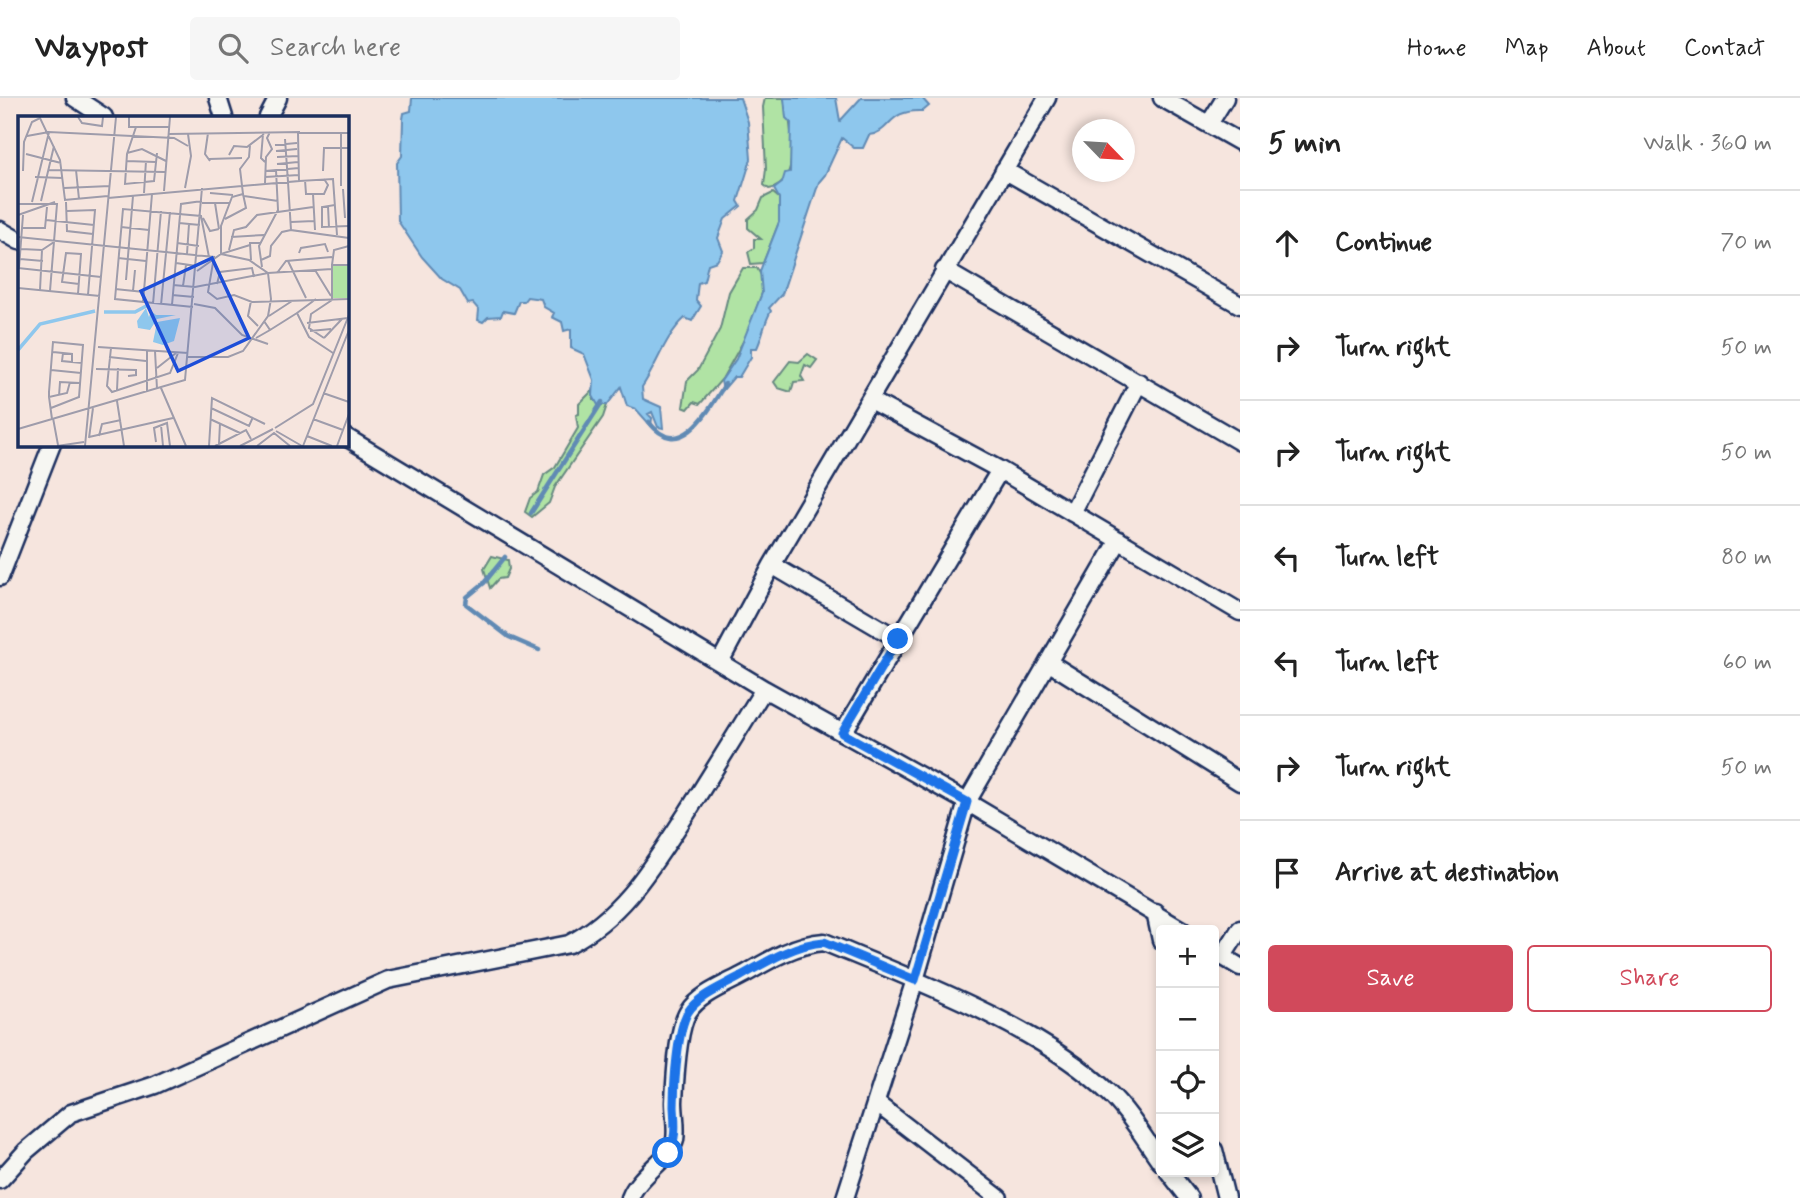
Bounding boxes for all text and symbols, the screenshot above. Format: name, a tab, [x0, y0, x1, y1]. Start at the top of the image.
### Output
search box	[190, 17, 680, 80]
text: Waypost	[35, 26, 148, 70]
icon: search	[214, 29, 252, 67]
text: Search here	[270, 31, 401, 65]
text: Home	[1407, 33, 1467, 64]
text: Map	[1505, 33, 1549, 64]
text: About	[1587, 33, 1646, 64]
text: Contact	[1684, 33, 1765, 64]
inset map	[18, 116, 348, 446]
north arrow	[1072, 119, 1135, 182]
text: 5 min	[1268, 124, 1342, 163]
text: Walk · 360 m	[1643, 129, 1772, 159]
icon: ahead	[1268, 224, 1306, 262]
text: Continue	[1335, 226, 1432, 260]
text: 70 m	[1720, 228, 1772, 258]
icon: right	[1268, 329, 1306, 367]
text: Turn right	[1335, 331, 1451, 365]
text: 50 m	[1721, 333, 1772, 363]
icon: right	[1268, 434, 1306, 472]
text: Turn right	[1335, 436, 1451, 470]
text: 50 m	[1721, 438, 1772, 468]
icon: left	[1268, 539, 1306, 577]
text: Turn left	[1335, 541, 1439, 575]
text: 80 m	[1721, 543, 1772, 573]
route end	[882, 623, 913, 654]
icon: left	[1268, 644, 1306, 682]
text: Turn left	[1335, 646, 1439, 680]
text: 60 m	[1723, 648, 1772, 678]
icon: right	[1268, 749, 1306, 787]
text: Turn right	[1335, 751, 1451, 785]
text: 50 m	[1721, 753, 1772, 783]
icon: arrive	[1268, 854, 1306, 892]
text: Arrive at destination	[1335, 856, 1559, 890]
map controls	[1156, 925, 1219, 1177]
button: +	[1156, 925, 1219, 988]
button: Save	[1268, 945, 1513, 1012]
button: Share	[1527, 945, 1772, 1012]
button: −	[1156, 988, 1219, 1051]
button: locate	[1156, 1051, 1219, 1114]
button: layers	[1156, 1114, 1219, 1177]
route start	[652, 1137, 683, 1168]

